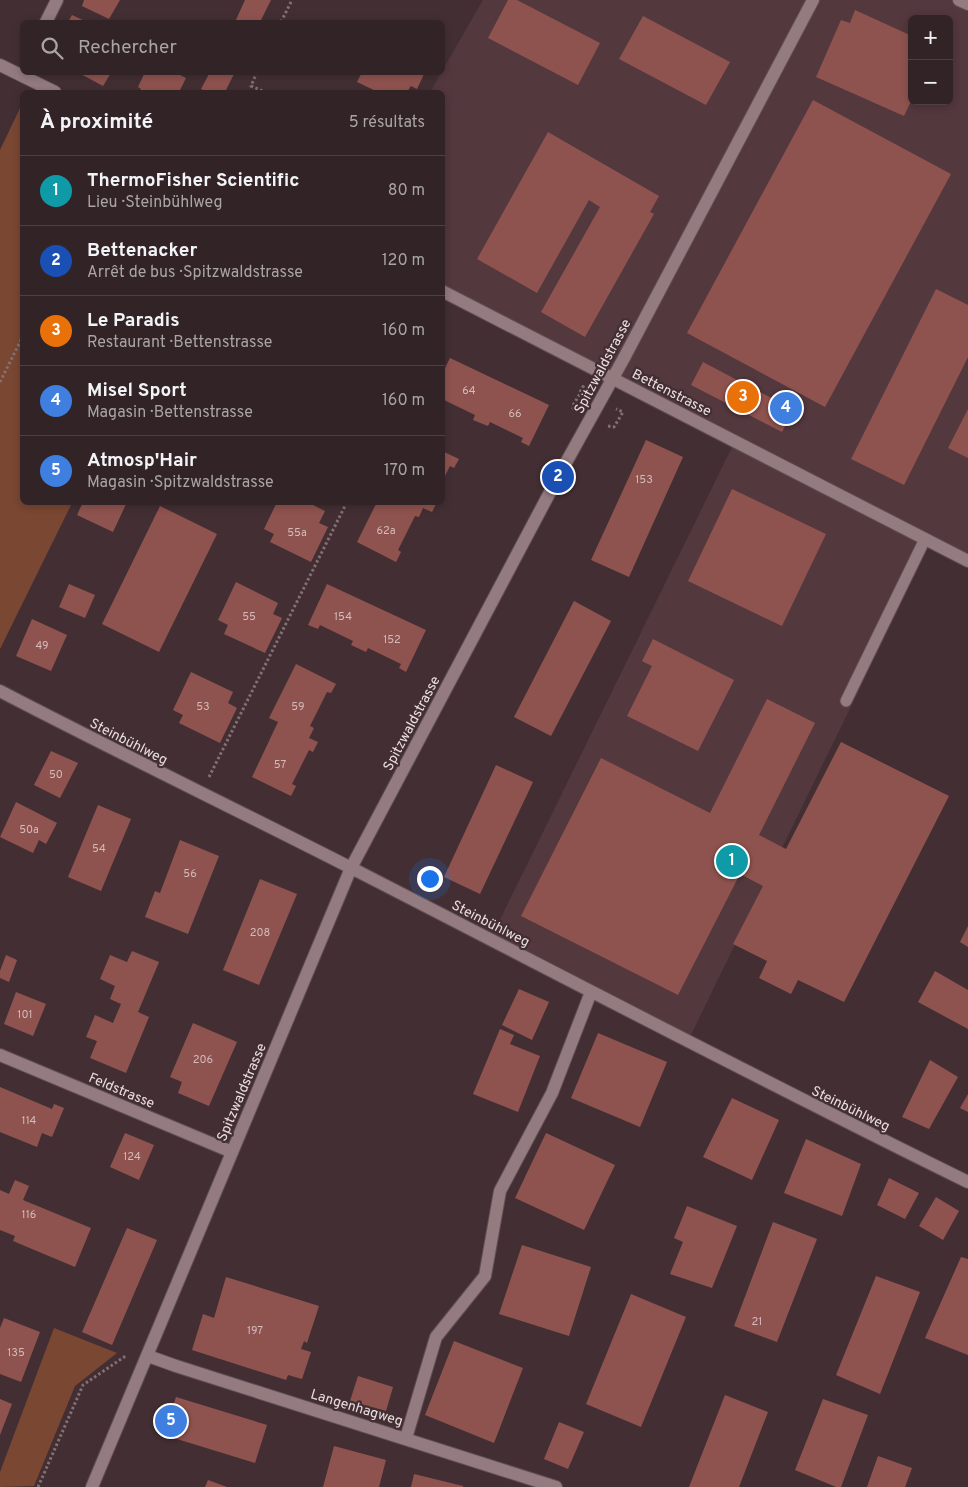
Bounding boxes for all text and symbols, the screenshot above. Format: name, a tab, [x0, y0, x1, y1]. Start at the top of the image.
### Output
map controls	[908, 15, 953, 105]
button: +	[908, 15, 953, 60]
search box	[20, 20, 445, 75]
icon: search	[38, 34, 66, 62]
text: Rechercher	[78, 36, 177, 60]
button: −	[908, 60, 953, 105]
text: À proximité	[40, 109, 153, 136]
text: 5 résultats	[349, 113, 425, 133]
text: ThermoFisher Scientific	[87, 169, 299, 193]
text: 1	[53, 181, 59, 201]
text: 80 m	[388, 181, 425, 201]
text: Lieu · Steinbühlweg	[87, 193, 223, 213]
text: Bettenacker	[87, 239, 197, 263]
text: 2	[51, 251, 61, 271]
text: 120 m	[382, 251, 425, 271]
text: Arrêt de bus · Spitzwaldstrasse	[87, 263, 303, 283]
text: Le Paradis	[87, 309, 180, 333]
street label: Spitzwaldstrasse	[571, 316, 635, 417]
text: 3	[51, 321, 61, 341]
text: 160 m	[382, 321, 425, 341]
text: Restaurant · Bettenstrasse	[87, 333, 272, 353]
street label: Bettenstrasse	[629, 366, 714, 421]
pin: 3	[727, 378, 759, 416]
text: Misel Sport	[87, 379, 187, 403]
house number: 64	[462, 384, 476, 398]
pin: 4	[770, 389, 802, 427]
text: 4	[51, 391, 61, 411]
text: 160 m	[382, 391, 425, 411]
text: Magasin · Bettenstrasse	[87, 403, 253, 423]
house number: 66	[508, 407, 522, 421]
text: Atmosp'Hair	[87, 449, 197, 473]
pin: 2	[542, 458, 574, 496]
text: 5	[51, 461, 61, 481]
text: 170 m	[384, 461, 425, 481]
text: Magasin · Spitzwaldstrasse	[87, 473, 274, 493]
house number: 153	[635, 473, 653, 487]
house number: 62a	[376, 524, 396, 538]
house number: 55a	[287, 526, 307, 540]
house number: 55	[242, 610, 256, 624]
house number: 154	[334, 610, 352, 624]
house number: 152	[383, 633, 401, 647]
house number: 49	[35, 639, 49, 653]
street label: Spitzwaldstrasse	[380, 673, 444, 774]
house number: 53	[196, 700, 210, 714]
house number: 59	[291, 700, 305, 714]
street label: Steinbühlweg	[86, 715, 170, 769]
house number: 57	[274, 758, 286, 772]
house number: 50	[49, 768, 63, 782]
house number: 50a	[19, 823, 39, 837]
house number: 54	[92, 842, 106, 856]
pin: 1	[716, 842, 748, 880]
your location	[417, 866, 443, 892]
house number: 56	[183, 867, 197, 881]
street label: Steinbühlweg	[448, 897, 532, 951]
house number: 208	[250, 926, 270, 940]
house number: 101	[17, 1008, 33, 1022]
street label: Spitzwaldstrasse	[214, 1041, 271, 1144]
house number: 206	[193, 1053, 213, 1067]
street label: Feldstrasse	[86, 1070, 157, 1113]
street label: Steinbühlweg	[808, 1083, 892, 1136]
house number: 114	[22, 1114, 37, 1128]
house number: 124	[123, 1150, 141, 1164]
house number: 116	[22, 1208, 36, 1222]
house number: 21	[752, 1315, 762, 1329]
house number: 197	[247, 1324, 263, 1338]
house number: 135	[7, 1346, 25, 1360]
street label: Langenhagweg	[308, 1386, 405, 1431]
pin: 5	[155, 1402, 187, 1440]

